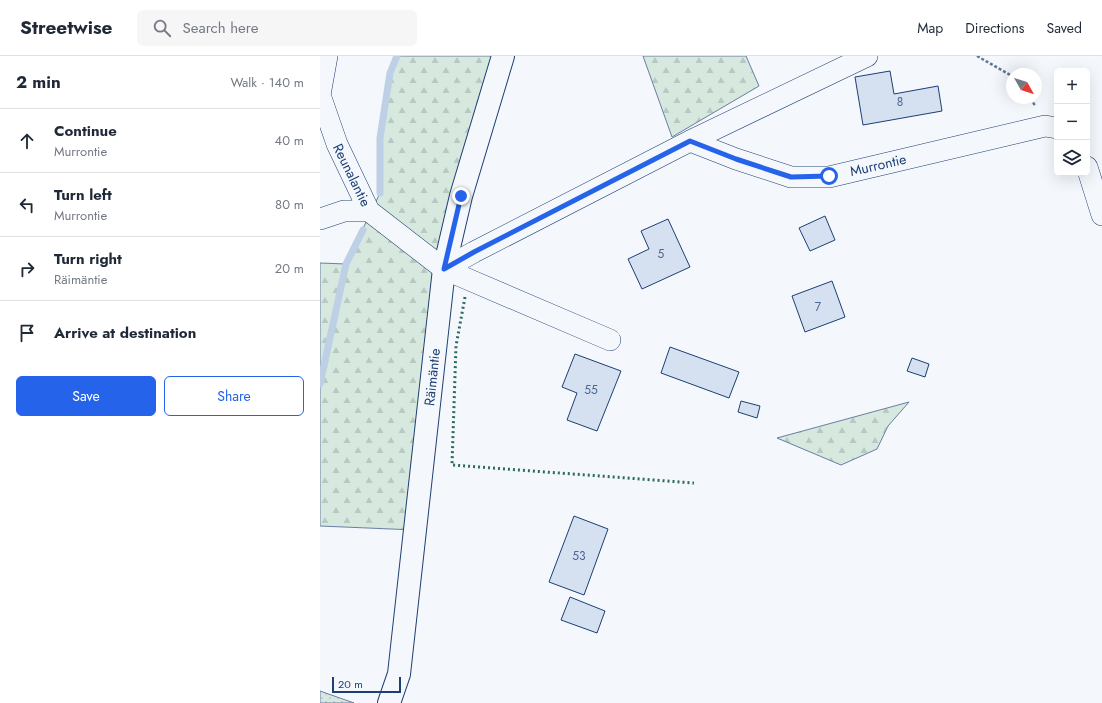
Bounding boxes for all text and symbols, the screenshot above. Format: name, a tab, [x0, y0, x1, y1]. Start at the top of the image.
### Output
search box	[137, 10, 417, 46]
text: Streetwise	[20, 14, 113, 41]
icon: search	[151, 17, 173, 39]
text: Search here	[183, 17, 258, 39]
text: Map	[917, 18, 943, 38]
text: Directions	[965, 18, 1025, 38]
text: Saved	[1047, 18, 1082, 38]
north arrow	[1006, 68, 1042, 104]
map controls	[1054, 68, 1090, 176]
button: +	[1054, 68, 1090, 104]
text: 2 min	[16, 70, 61, 94]
text: Walk · 140 m	[230, 73, 304, 92]
house number: 8	[897, 93, 903, 111]
button: −	[1054, 104, 1090, 140]
text: Continue	[54, 120, 117, 142]
icon: ahead	[16, 130, 38, 152]
text: 40 m	[275, 131, 304, 150]
street label: Reunalantie	[328, 140, 376, 210]
button: layers	[1054, 140, 1090, 176]
text: Murrontie	[54, 142, 107, 161]
street label: Murrontie	[848, 149, 908, 181]
route start	[820, 167, 838, 185]
text: Turn left	[54, 184, 112, 206]
route end	[452, 187, 470, 205]
icon: left	[16, 194, 38, 216]
text: 80 m	[275, 195, 304, 214]
text: Murrontie	[54, 206, 107, 225]
house number: 5	[658, 245, 665, 263]
text: Turn right	[54, 248, 122, 270]
icon: right	[16, 258, 38, 280]
text: 20 m	[275, 259, 304, 278]
text: Räimäntie	[54, 270, 107, 289]
house number: 7	[815, 298, 822, 316]
icon: arrive	[16, 322, 38, 344]
text: Arrive at destination	[54, 322, 196, 344]
street label: Räimäntie	[419, 347, 445, 407]
button: Save	[16, 376, 156, 416]
button: Share	[164, 376, 304, 416]
house number: 55	[584, 381, 598, 399]
house number: 53	[572, 547, 586, 565]
scale bar	[332, 675, 401, 694]
text: 20 m	[338, 676, 363, 692]

